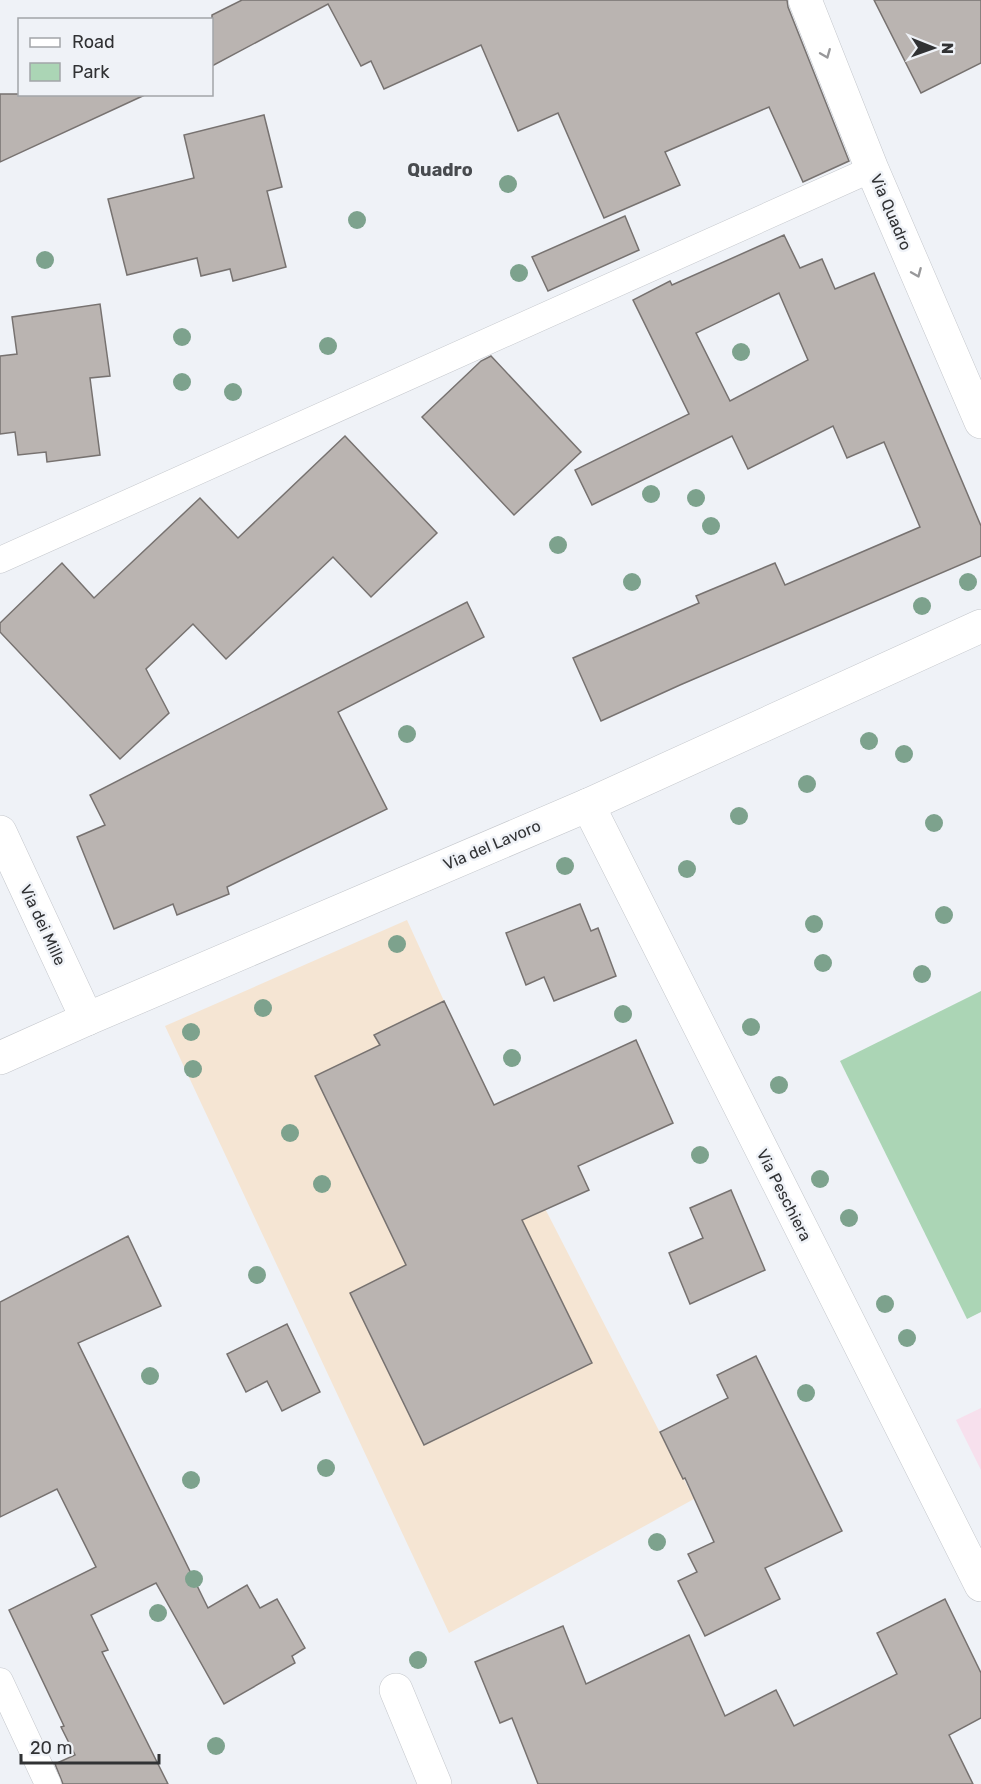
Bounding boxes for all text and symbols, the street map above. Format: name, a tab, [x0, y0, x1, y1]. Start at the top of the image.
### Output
legend	[18, 18, 213, 96]
north arrow	[903, 18, 963, 78]
text: Road	[72, 31, 115, 53]
text: N	[938, 42, 957, 54]
one-way arrow	[819, 48, 831, 59]
text: Park	[72, 61, 110, 83]
district label: Quadro	[407, 159, 473, 181]
street label: Via Quadro	[866, 171, 916, 253]
one-way arrow	[910, 267, 922, 278]
street label: Via del Lavoro	[440, 816, 544, 874]
street label: Via dei Mille	[16, 882, 70, 968]
street label: Via Peschiera	[753, 1146, 815, 1244]
scale bar	[21, 1727, 159, 1765]
text: 20 m	[30, 1737, 72, 1759]

